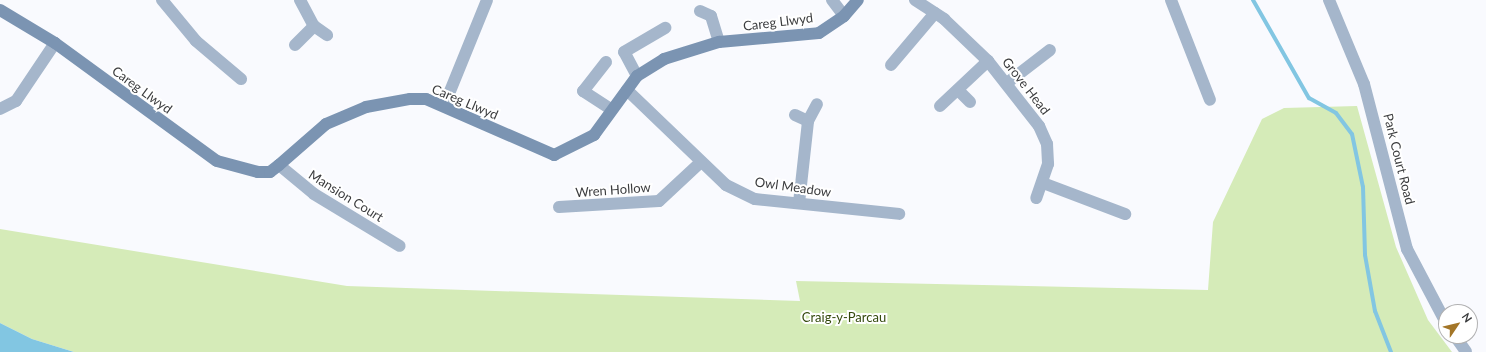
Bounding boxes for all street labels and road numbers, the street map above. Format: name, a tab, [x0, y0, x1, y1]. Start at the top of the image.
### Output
street label: Careg Llwyd	[742, 10, 814, 34]
street label: Grove Head	[999, 54, 1053, 118]
street label: Careg Llwyd	[109, 63, 175, 117]
street label: Careg Llwyd	[430, 81, 500, 123]
street label: Park Court Road	[1380, 112, 1418, 206]
street label: Mansion Court	[306, 167, 386, 225]
street label: Owl Meadow	[754, 174, 832, 200]
street label: Wren Hollow	[575, 180, 651, 200]

